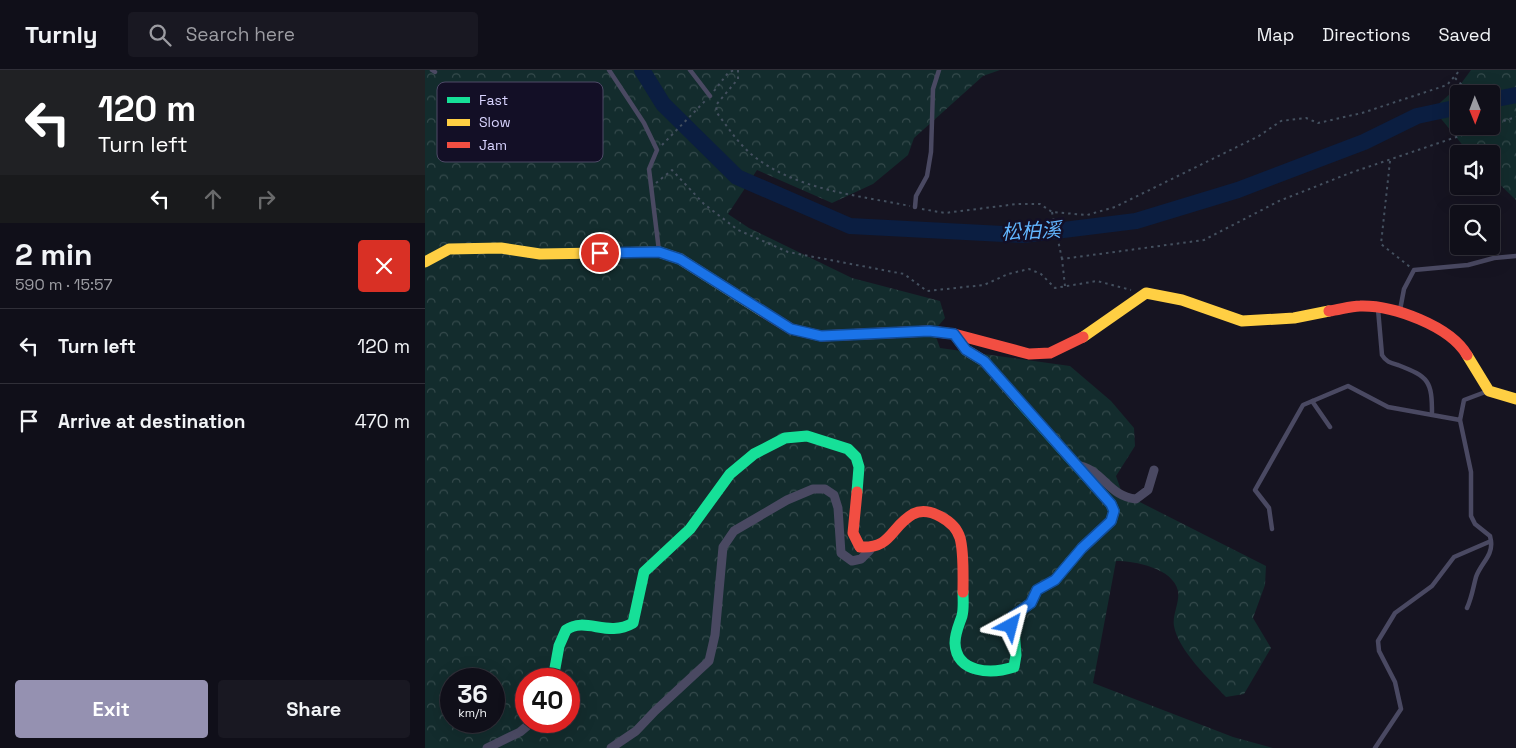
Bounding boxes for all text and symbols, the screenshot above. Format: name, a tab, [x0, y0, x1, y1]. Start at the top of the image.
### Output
search box	[128, 12, 478, 57]
text: Turnly	[25, 19, 98, 50]
icon: search	[146, 21, 174, 49]
text: Search here	[186, 22, 295, 47]
text: Map	[1257, 23, 1294, 46]
text: Directions	[1322, 23, 1411, 46]
text: Saved	[1439, 23, 1491, 46]
legend	[437, 82, 603, 162]
north arrow	[1450, 85, 1500, 135]
map controls	[1450, 85, 1500, 255]
text: 120 m	[98, 87, 196, 131]
icon: left	[15, 90, 80, 155]
text: Fast	[479, 91, 508, 109]
text: Slow	[479, 113, 511, 131]
text: Turn left	[98, 130, 188, 158]
text: Jam	[479, 136, 507, 154]
button: sound	[1450, 145, 1500, 195]
icon: left	[146, 185, 174, 213]
icon: ahead	[199, 185, 227, 213]
icon: right	[252, 185, 280, 213]
button: search	[1450, 205, 1500, 255]
water label: 松柏溪	[1000, 216, 1065, 246]
pin	[579, 232, 621, 274]
text: 2 min	[15, 235, 93, 274]
icon: arrive	[586, 239, 614, 267]
button: close	[358, 240, 410, 292]
text: 590 m · 15:57	[15, 274, 112, 295]
icon: left	[15, 332, 43, 360]
text: Turn left	[58, 334, 136, 359]
text: 120 m	[357, 334, 410, 359]
icon: arrive	[15, 407, 43, 435]
text: Arrive at destination	[58, 409, 246, 434]
text: 470 m	[355, 409, 410, 434]
position arrow	[984, 599, 1036, 651]
speed limit sign: 40	[515, 668, 580, 733]
text: 36	[457, 678, 488, 710]
button: Exit	[15, 680, 208, 738]
button: Share	[218, 680, 410, 738]
text: km/h	[458, 705, 487, 721]

